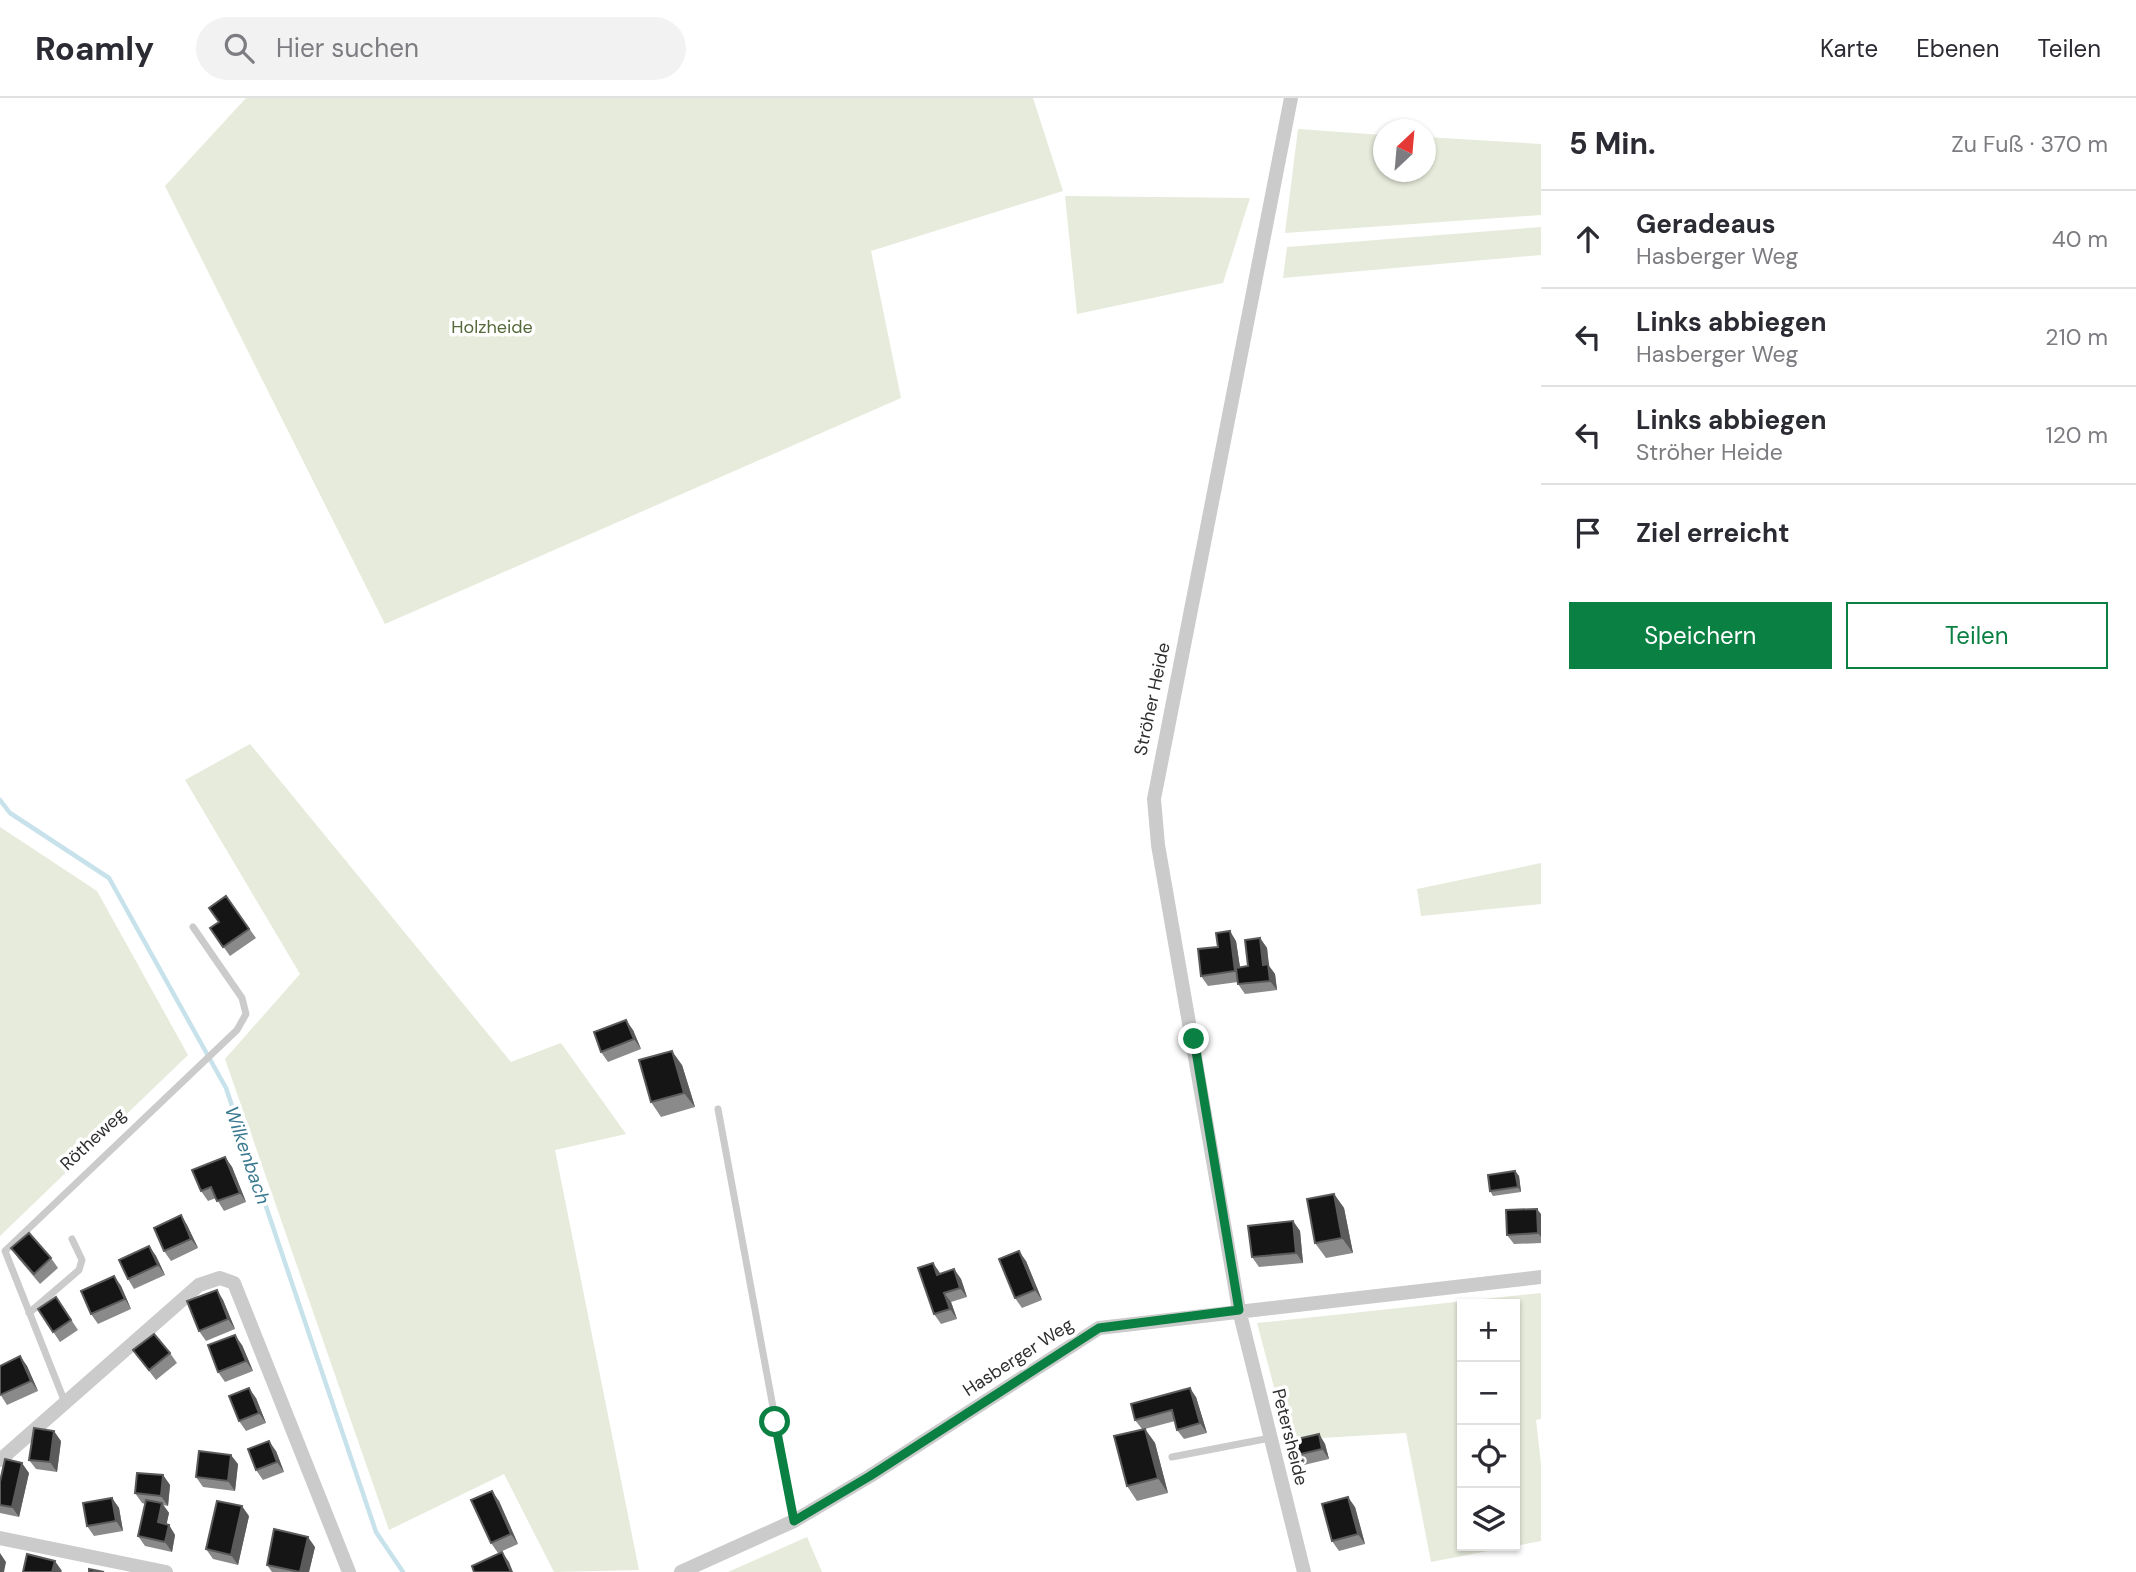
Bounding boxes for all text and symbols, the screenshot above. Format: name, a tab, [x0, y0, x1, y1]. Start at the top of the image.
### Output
search box	[196, 17, 686, 80]
text: Roamly	[35, 27, 154, 70]
icon: search	[220, 29, 258, 67]
text: Hier suchen	[276, 31, 419, 65]
text: Karte	[1820, 33, 1878, 64]
text: Ebenen	[1916, 33, 2000, 64]
text: Teilen	[2038, 33, 2101, 64]
north arrow	[1373, 119, 1436, 182]
text: 5 Min.	[1569, 124, 1656, 163]
text: Zu Fuß · 370 m	[1951, 129, 2108, 159]
text: Geradeaus	[1636, 207, 1776, 241]
icon: ahead	[1569, 220, 1607, 258]
text: 40 m	[2052, 224, 2108, 254]
text: Hasberger Weg	[1636, 241, 1798, 271]
text: Links abbiegen	[1636, 305, 1826, 339]
park label: Holzheide	[451, 315, 533, 339]
icon: left	[1569, 318, 1607, 356]
text: 210 m	[2045, 322, 2108, 352]
text: Hasberger Weg	[1636, 339, 1798, 369]
text: Links abbiegen	[1636, 403, 1826, 437]
icon: left	[1569, 416, 1607, 454]
text: 120 m	[2045, 420, 2108, 450]
text: Ströher Heide	[1636, 437, 1783, 467]
icon: arrive	[1569, 514, 1607, 552]
text: Ziel erreicht	[1636, 516, 1789, 550]
button: Speichern	[1569, 602, 1832, 669]
button: Teilen	[1846, 602, 2108, 669]
street label: Ströher Heide	[1128, 640, 1176, 758]
route end	[1178, 1023, 1209, 1054]
street label: Rötheweg	[55, 1102, 131, 1176]
water label: Wilkenbach	[219, 1103, 276, 1208]
map controls	[1457, 1299, 1520, 1551]
button: +	[1457, 1299, 1520, 1362]
street label: Hasberger Weg	[958, 1312, 1078, 1402]
button: −	[1457, 1362, 1520, 1425]
street label: Petersheide	[1266, 1386, 1314, 1488]
route start	[759, 1406, 790, 1437]
button: locate	[1457, 1425, 1520, 1488]
button: layers	[1457, 1488, 1520, 1551]

